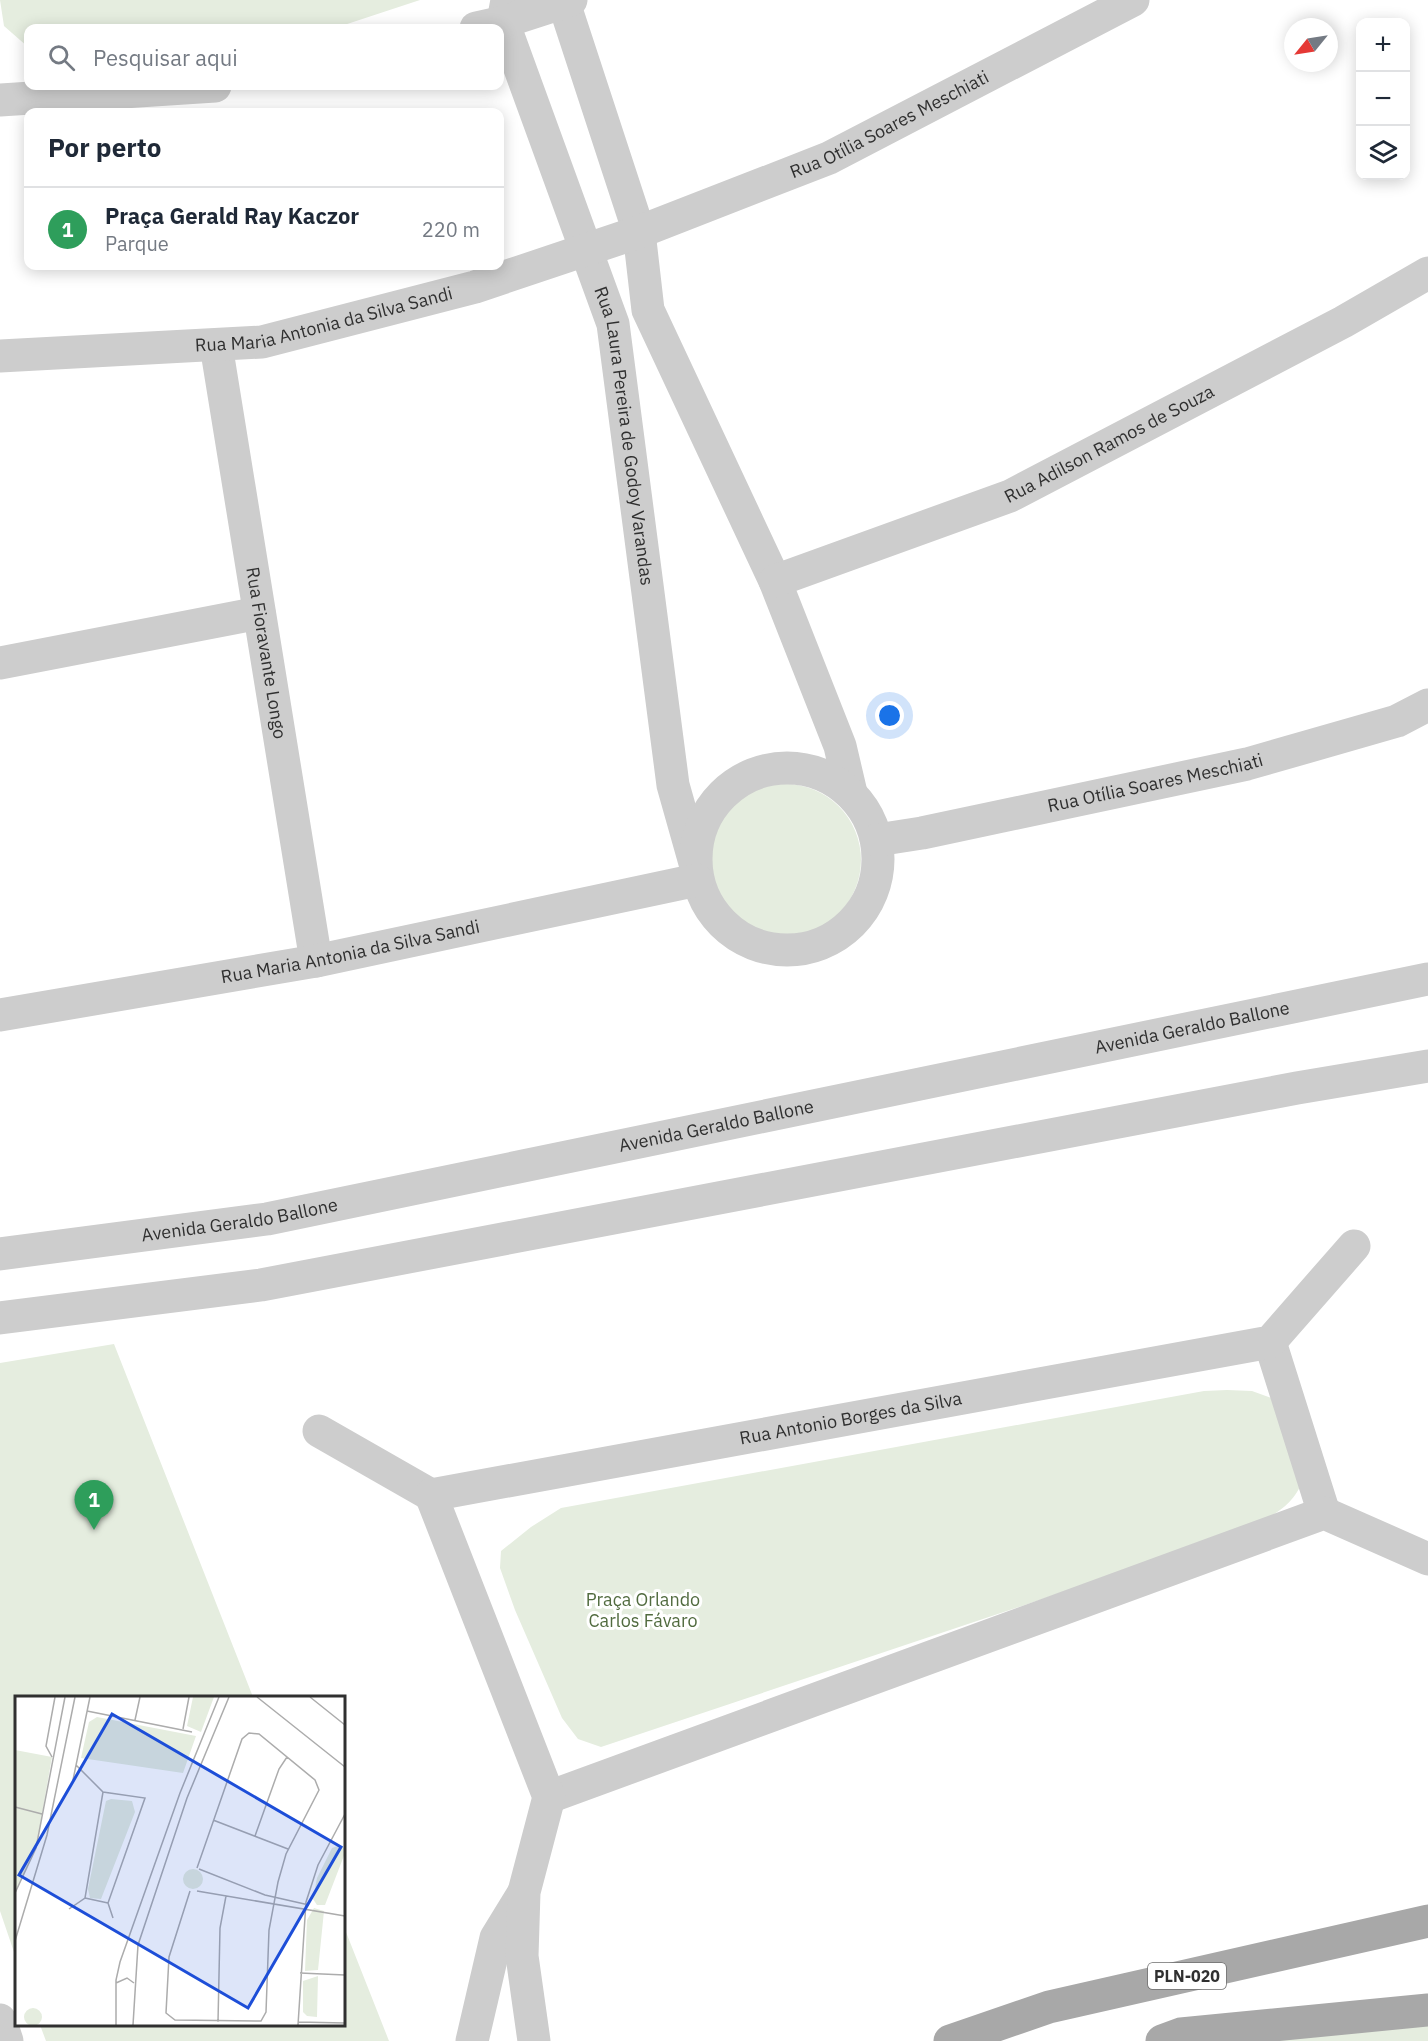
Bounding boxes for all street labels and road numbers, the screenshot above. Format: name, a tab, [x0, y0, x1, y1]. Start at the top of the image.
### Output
street label: Rua Otília Soares Meschiati	[786, 65, 993, 183]
street label: Rua Maria Antonia da Silva Sandi	[194, 281, 455, 357]
street label: Rua Laura Pereira de Godoy Varandas	[589, 283, 659, 587]
street label: Rua Adilson Ramos de Souza	[1000, 379, 1218, 508]
street label: Rua Fioravante Longo	[241, 565, 292, 741]
street label: Rua Otília Soares Meschiati	[1045, 748, 1265, 817]
street label: Rua Maria Antonia da Silva Sandi	[219, 915, 482, 988]
street label: Avenida Geraldo Ballone	[1093, 996, 1292, 1059]
street label: Avenida Geraldo Ballone	[617, 1094, 816, 1157]
street label: Avenida Geraldo Ballone	[140, 1193, 340, 1246]
street label: Rua Antonio Borges da Silva	[738, 1386, 964, 1450]
road number: PLN-020	[1148, 1963, 1226, 1989]

